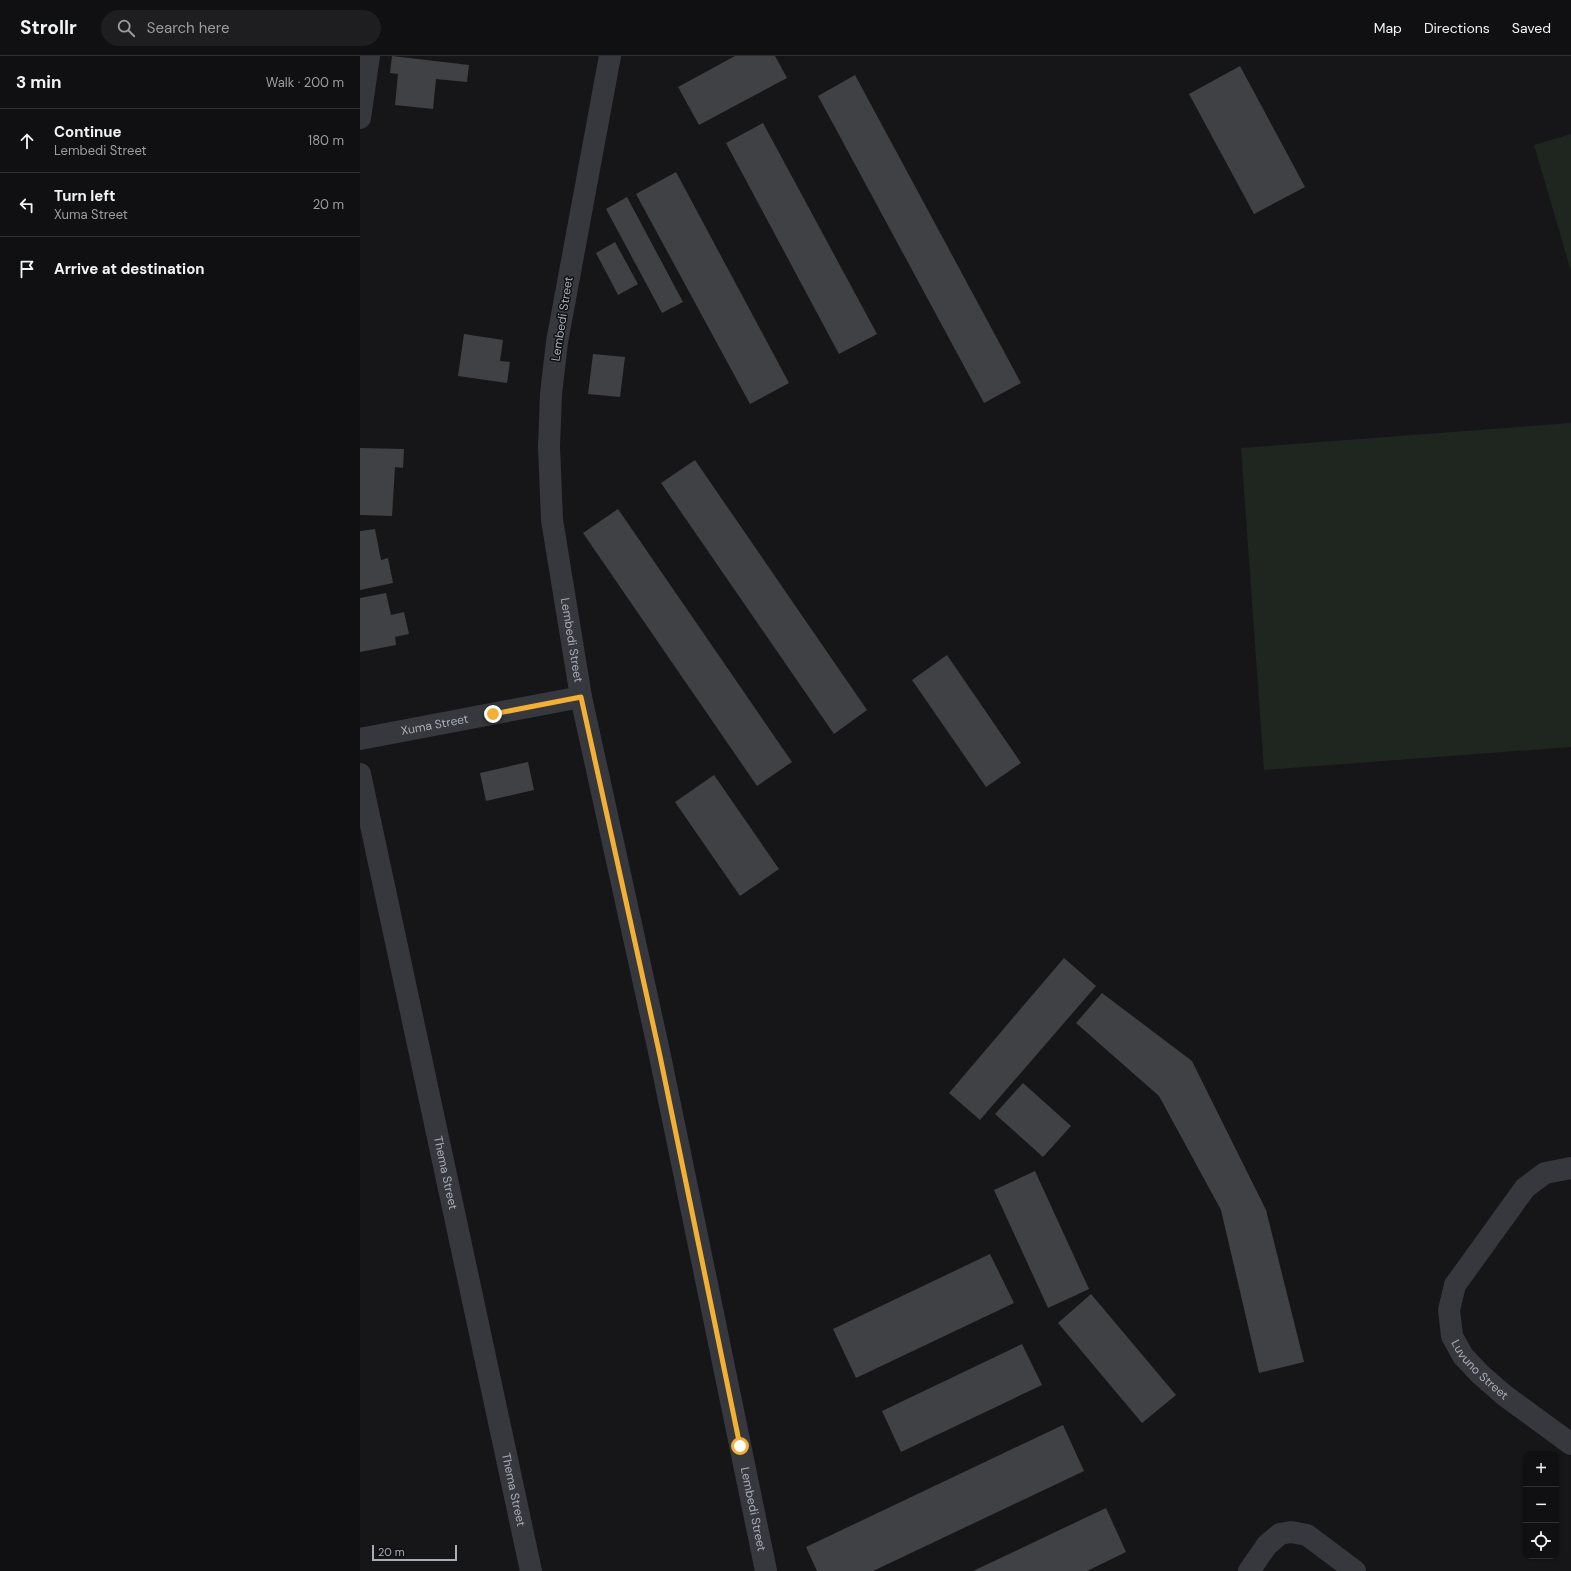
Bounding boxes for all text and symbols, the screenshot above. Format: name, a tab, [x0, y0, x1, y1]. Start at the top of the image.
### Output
search box	[101, 10, 381, 46]
text: Strollr	[20, 15, 77, 40]
icon: search	[115, 17, 137, 39]
text: Search here	[147, 18, 230, 38]
text: Map	[1374, 19, 1402, 37]
text: Directions	[1424, 19, 1490, 37]
text: Saved	[1512, 19, 1551, 37]
text: 3 min	[16, 71, 61, 93]
text: Walk · 200 m	[266, 74, 344, 91]
text: Continue	[54, 122, 122, 142]
icon: ahead	[16, 130, 38, 152]
text: 180 m	[308, 132, 344, 149]
text: Lembedi Street	[54, 142, 147, 159]
text: Turn left	[54, 186, 115, 206]
icon: left	[16, 194, 38, 216]
text: 20 m	[313, 196, 344, 213]
text: Xuma Street	[54, 206, 128, 223]
icon: arrive	[16, 258, 38, 280]
text: Arrive at destination	[54, 259, 205, 279]
street label: Lembedi Street	[547, 275, 577, 362]
street label: Lembedi Street	[557, 597, 587, 684]
route end	[484, 705, 502, 723]
street label: Xuma Street	[400, 711, 470, 739]
street label: Thema Street	[430, 1135, 461, 1212]
street label: Luvuno Street	[1447, 1337, 1512, 1404]
route start	[731, 1437, 749, 1455]
street label: Thema Street	[498, 1451, 529, 1528]
map controls	[1523, 1451, 1559, 1559]
button: +	[1523, 1451, 1559, 1487]
street label: Lembedi Street	[737, 1466, 770, 1553]
button: −	[1523, 1487, 1559, 1523]
button: locate	[1523, 1523, 1559, 1559]
scale bar	[372, 1543, 457, 1562]
text: 20 m	[378, 1545, 404, 1559]

